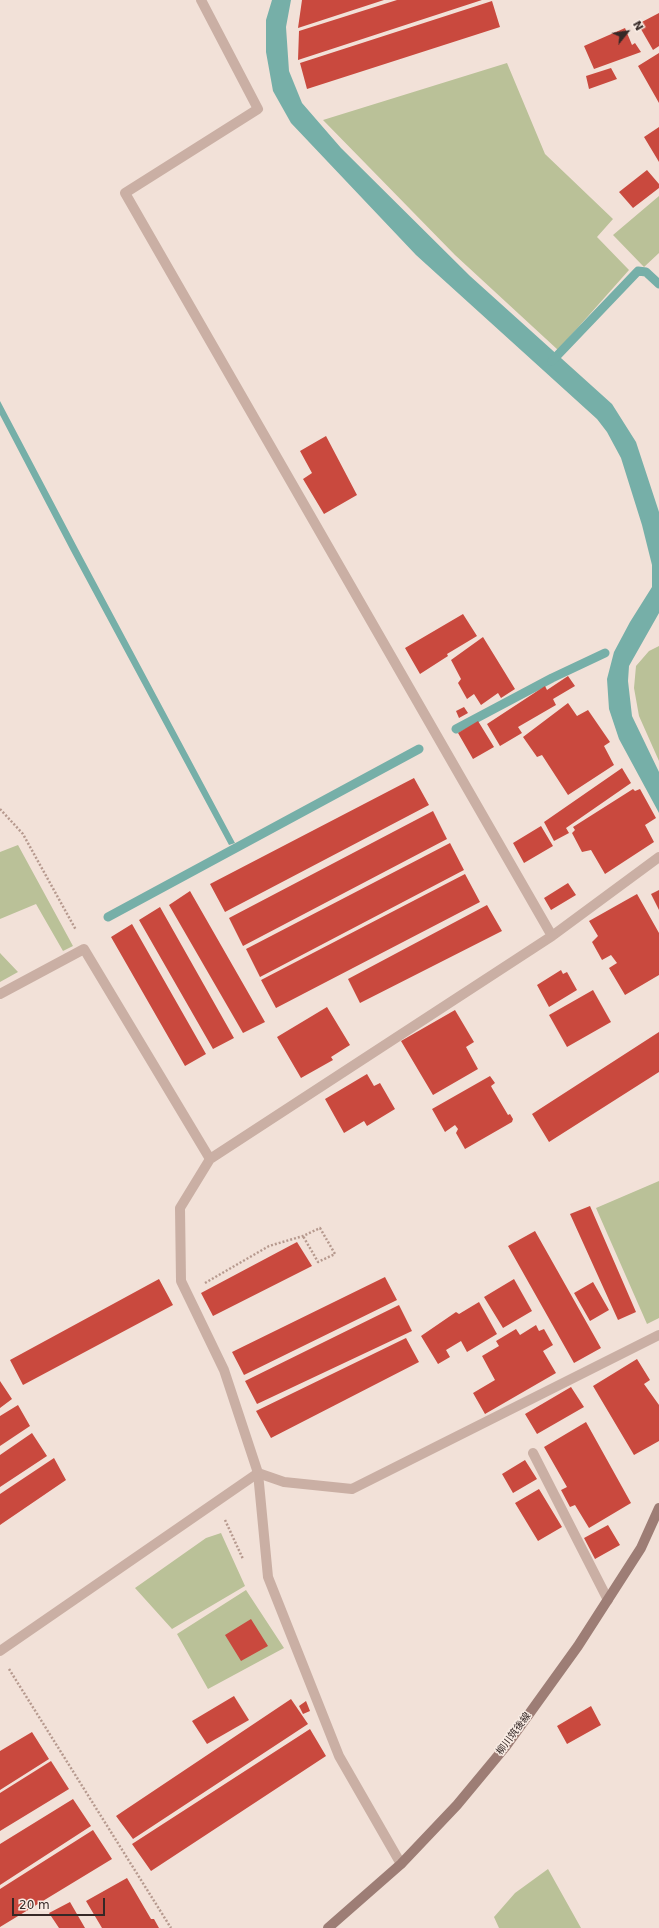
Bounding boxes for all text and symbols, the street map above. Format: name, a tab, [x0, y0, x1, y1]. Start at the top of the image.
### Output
north arrow	[607, 12, 647, 52]
text: N	[630, 19, 646, 33]
street label: 柳川筑後線	[494, 1710, 534, 1758]
scale bar	[14, 1890, 107, 1916]
text: 20 m	[19, 1898, 50, 1912]

